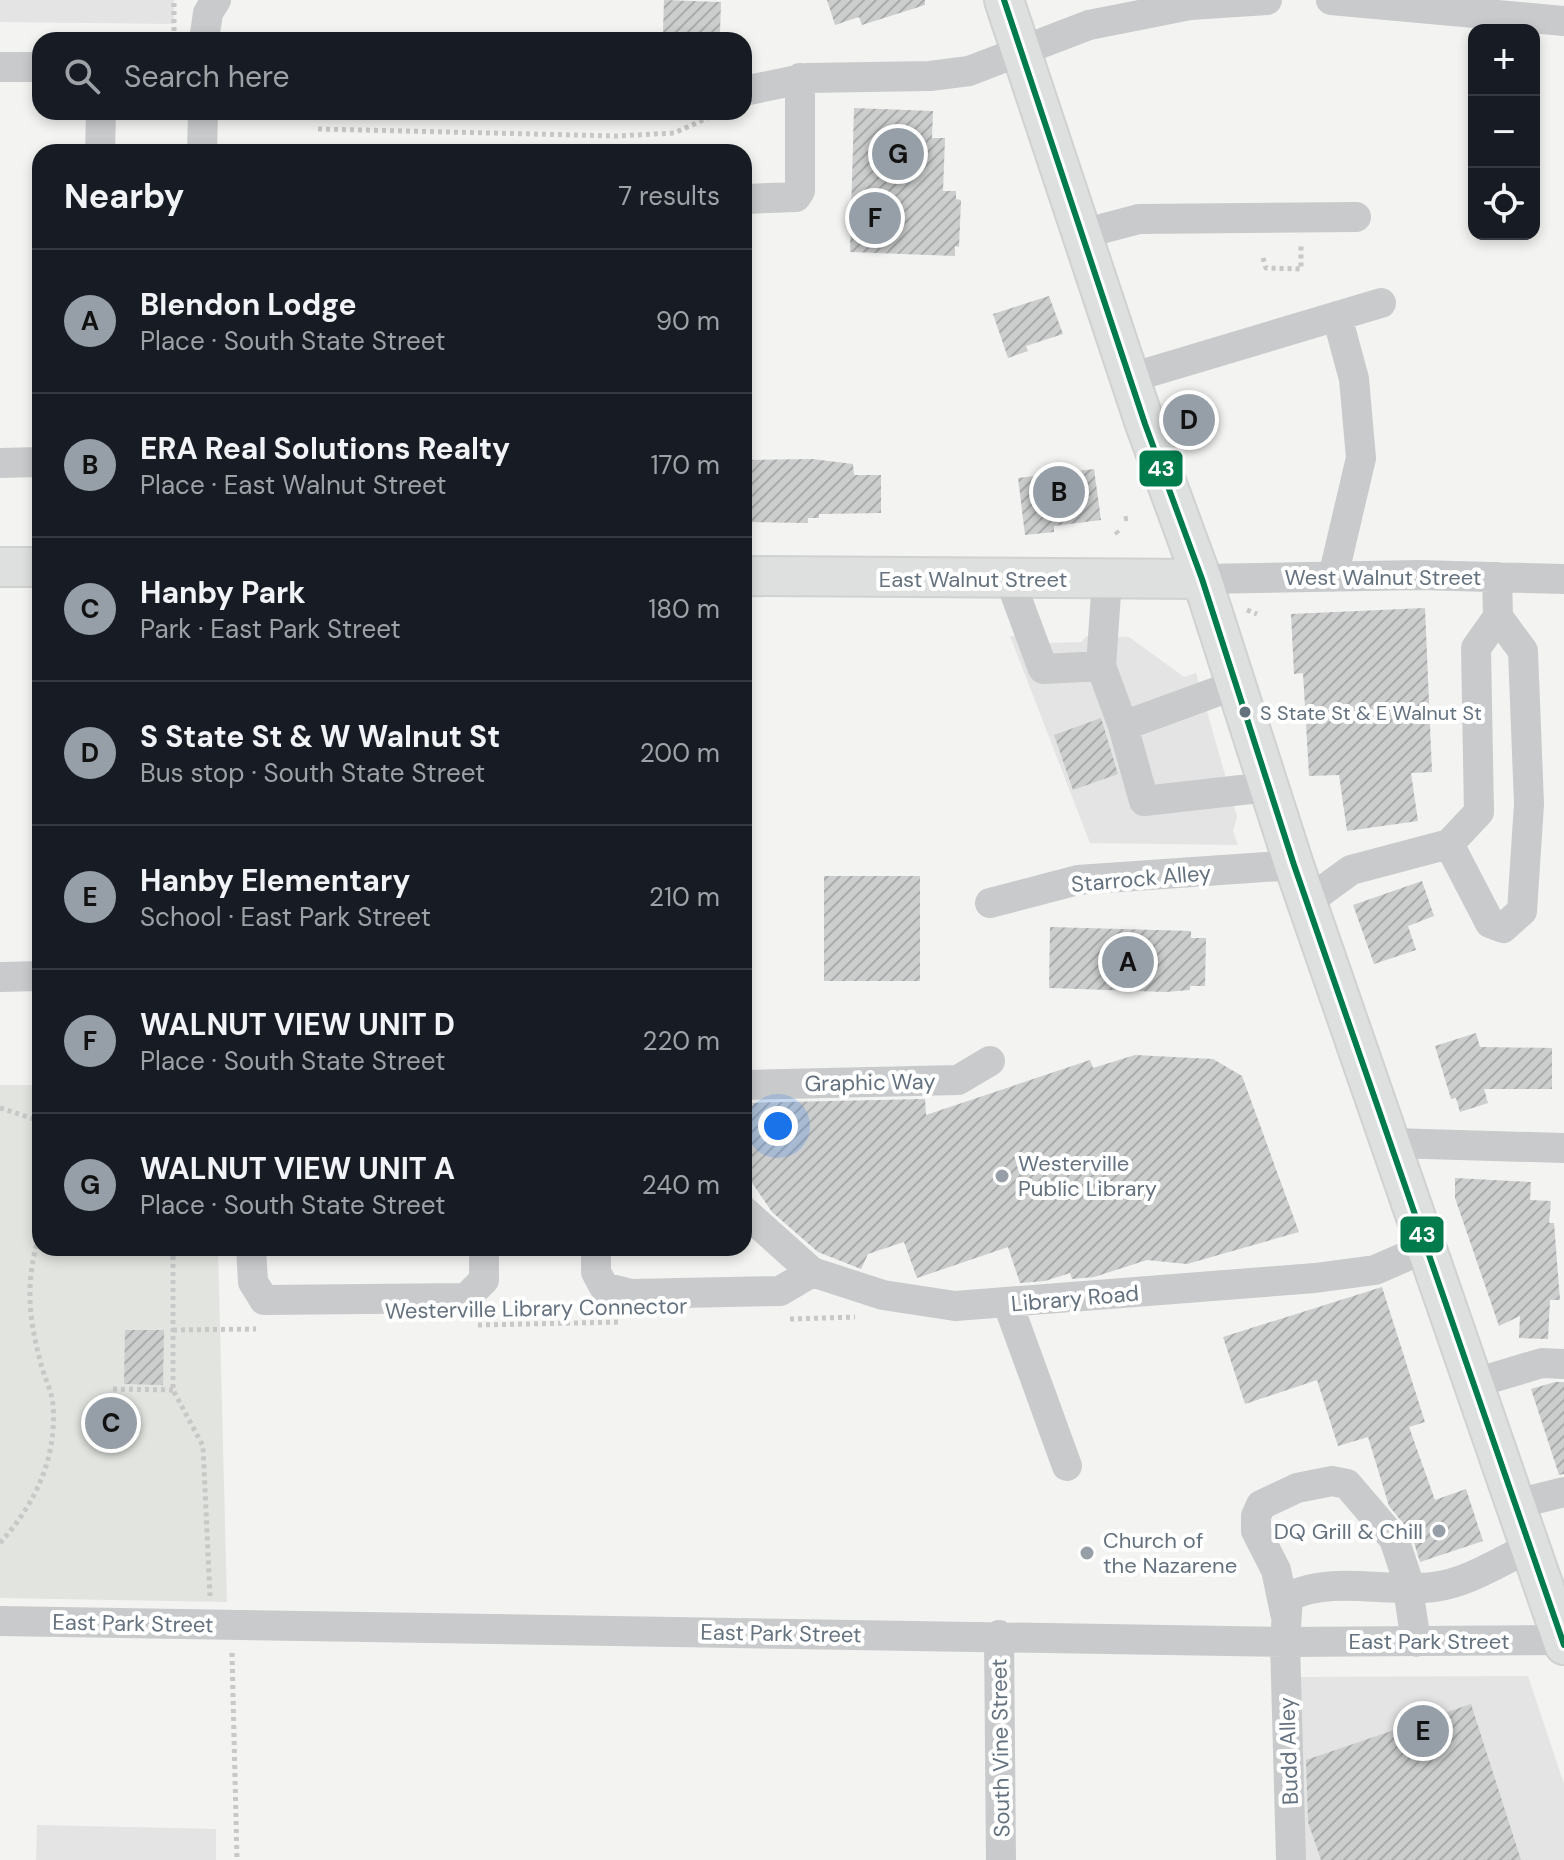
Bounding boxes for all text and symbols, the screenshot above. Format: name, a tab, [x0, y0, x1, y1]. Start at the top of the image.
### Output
map controls	[1468, 24, 1540, 240]
button: +	[1468, 24, 1540, 96]
search box	[32, 32, 752, 120]
icon: search	[60, 54, 104, 98]
text: Search here	[124, 57, 290, 96]
button: −	[1468, 96, 1540, 168]
pin: G	[872, 124, 924, 184]
button: locate	[1468, 168, 1540, 240]
text: Nearby	[64, 174, 184, 219]
text: 7 results	[618, 179, 720, 213]
pin: F	[849, 188, 901, 248]
text: Blendon Lodge	[140, 285, 357, 324]
text: A	[81, 304, 99, 338]
text: 90 m	[656, 304, 720, 338]
text: Place · South State Street	[140, 324, 445, 358]
pin: D	[1163, 390, 1215, 450]
text: ERA Real Solutions Realty	[140, 429, 510, 468]
text: B	[82, 448, 98, 482]
text: 170 m	[651, 448, 720, 482]
line badge: 43	[1138, 449, 1184, 488]
text: 43	[1147, 454, 1175, 483]
pin: B	[1033, 462, 1085, 522]
text: Place · East Walnut Street	[140, 468, 447, 502]
street label: West Walnut Street	[1285, 563, 1481, 592]
street label: East Walnut Street	[879, 565, 1067, 594]
text: Hanby Park	[140, 573, 306, 612]
text: C	[80, 592, 100, 626]
text: 180 m	[648, 592, 720, 626]
text: Park · East Park Street	[140, 612, 401, 646]
place label: S State St & E Walnut St	[1260, 700, 1482, 726]
marker: S State St & E Walnut St	[1237, 704, 1253, 720]
text: S State St & W Walnut St	[140, 717, 500, 756]
text: D	[81, 736, 99, 770]
text: 200 m	[640, 736, 720, 770]
text: Bus stop · South State Street	[140, 756, 485, 790]
street label: Starrock Alley	[1070, 858, 1212, 899]
text: Hanby Elementary	[140, 861, 410, 900]
text: E	[82, 880, 98, 914]
text: 210 m	[649, 880, 720, 914]
text: School · East Park Street	[140, 900, 431, 934]
pin: A	[1102, 932, 1154, 992]
text: WALNUT VIEW UNIT D	[140, 1005, 455, 1044]
text: F	[83, 1024, 97, 1058]
text: 220 m	[642, 1024, 720, 1058]
text: Place · South State Street	[140, 1044, 445, 1078]
street label: Graphic Way	[804, 1067, 936, 1098]
your location	[758, 1106, 798, 1146]
text: WALNUT VIEW UNIT A	[140, 1149, 455, 1188]
place label: Westerville Public Library	[1018, 1149, 1157, 1203]
marker: Westerville Public Library	[993, 1167, 1011, 1185]
text: G	[80, 1168, 100, 1202]
text: 240 m	[642, 1168, 720, 1202]
text: Place · South State Street	[140, 1188, 445, 1222]
line badge: 43	[1399, 1215, 1445, 1254]
text: 43	[1408, 1220, 1436, 1249]
street label: Library Road	[1010, 1278, 1140, 1319]
street label: Westerville Library Connector	[385, 1291, 688, 1326]
pin: C	[85, 1393, 137, 1453]
place label: DQ Grill & Chill	[1274, 1517, 1423, 1546]
marker: DQ Grill & Chill	[1430, 1522, 1448, 1540]
place label: Church of the Nazarene	[1103, 1526, 1237, 1580]
marker: Church of the Nazarene	[1078, 1544, 1096, 1562]
street label: East Park Street	[52, 1608, 214, 1639]
street label: East Park Street	[700, 1618, 862, 1649]
street label: East Park Street	[1348, 1627, 1510, 1656]
street label: South Vine Street	[984, 1658, 1017, 1838]
street label: Budd Alley	[1272, 1696, 1305, 1805]
pin: E	[1397, 1701, 1449, 1761]

